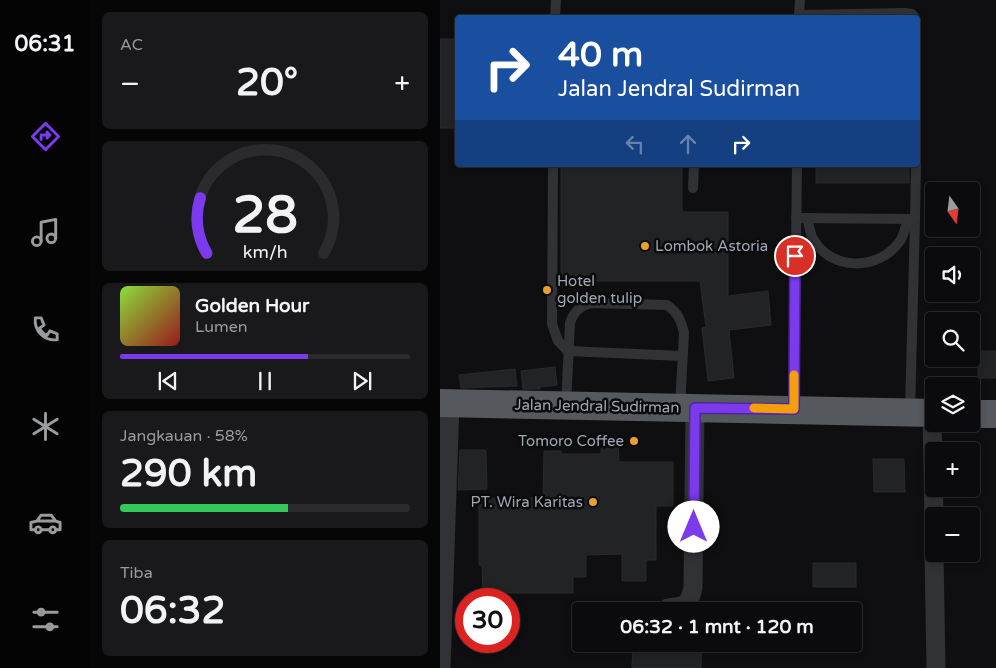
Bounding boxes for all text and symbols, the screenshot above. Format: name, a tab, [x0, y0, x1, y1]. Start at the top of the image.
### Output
text: 06:31	[15, 31, 75, 57]
text: 40 m	[558, 34, 643, 76]
text: AC	[120, 35, 143, 55]
icon: right	[475, 35, 540, 100]
text: 20°	[236, 60, 298, 106]
text: −	[120, 67, 140, 101]
text: +	[394, 67, 410, 101]
text: Jalan Jendral Sudirman	[558, 76, 800, 102]
icon: directions	[28, 119, 63, 154]
icon: left	[621, 130, 649, 158]
icon: ahead	[674, 130, 702, 158]
icon: right	[727, 130, 755, 158]
north arrow	[925, 182, 980, 238]
map controls	[925, 182, 980, 562]
text: 28	[232, 184, 298, 247]
icon: music	[28, 215, 63, 250]
pin	[774, 235, 816, 277]
place label: Lombok Astoria	[655, 237, 768, 255]
marker: Lombok Astoria	[639, 240, 651, 252]
text: km/h	[243, 242, 287, 263]
icon: arrive	[781, 242, 809, 270]
button: sound	[925, 247, 980, 302]
place label: Hotel golden tulip	[557, 272, 642, 307]
marker: Hotel golden tulip	[541, 284, 553, 296]
text: Golden Hour	[195, 295, 309, 317]
icon: phone	[28, 312, 63, 347]
button: search	[925, 312, 980, 367]
text: Lumen	[195, 317, 247, 337]
icon: previous	[154, 367, 182, 395]
icon: pause	[251, 367, 279, 395]
icon: next	[348, 367, 376, 395]
button: layers	[925, 377, 980, 432]
street label: Jalan Jendral Sudirman	[514, 396, 680, 416]
icon: climate	[28, 409, 63, 444]
text: Jangkauan · 58%	[120, 426, 248, 446]
place label: Tomoro Coffee	[518, 432, 624, 450]
marker: Tomoro Coffee	[628, 435, 640, 447]
button: +	[925, 442, 980, 497]
text: 290 km	[120, 451, 257, 497]
place label: PT. Wira Karitas	[471, 493, 583, 511]
marker: PT. Wira Karitas	[587, 496, 599, 508]
position arrow	[667, 500, 719, 552]
icon: car	[28, 505, 63, 540]
button: −	[925, 507, 980, 562]
text: Tiba	[120, 563, 153, 583]
text: 06:32	[120, 588, 225, 634]
speed limit sign: 30	[455, 588, 520, 653]
icon: filters	[28, 602, 63, 637]
text: 06:32 · 1 mnt · 120 m	[620, 616, 814, 638]

